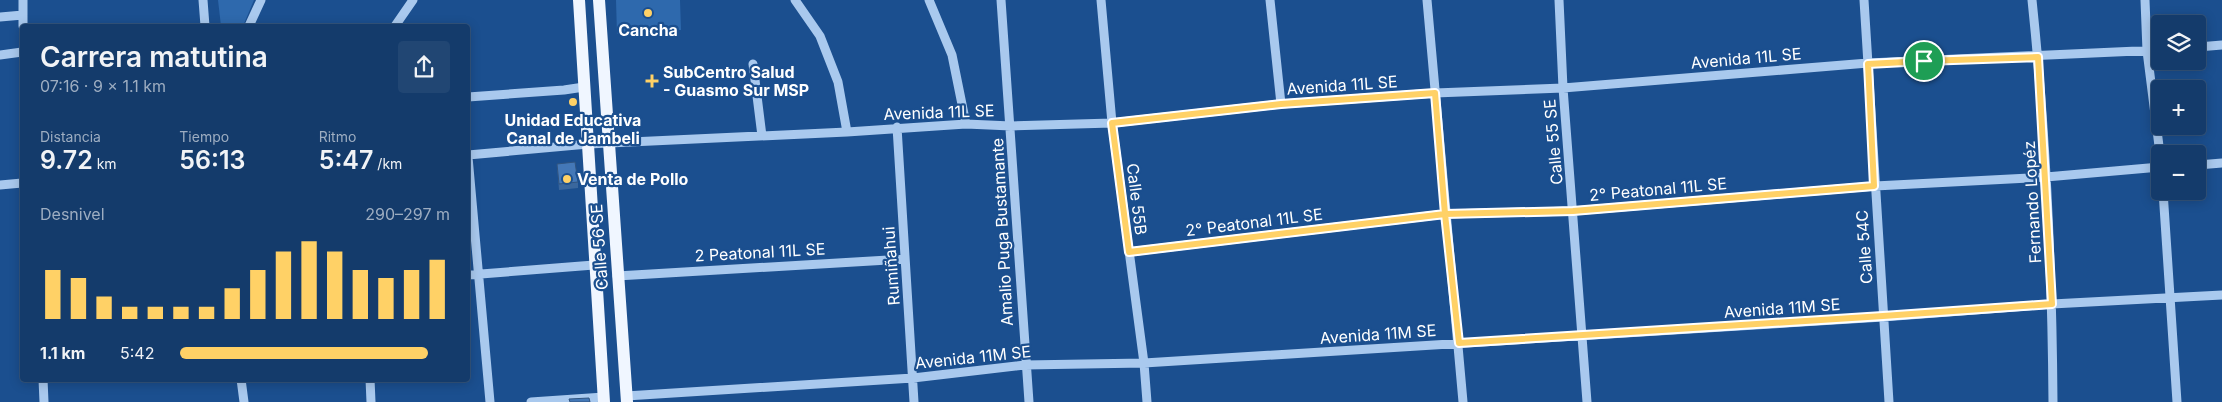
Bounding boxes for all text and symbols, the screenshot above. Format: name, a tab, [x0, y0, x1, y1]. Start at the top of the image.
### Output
marker: Cancha	[642, 7, 654, 19]
map controls	[2151, 15, 2206, 200]
button: layers	[2151, 15, 2206, 70]
place label: Cancha	[618, 20, 678, 40]
text: Carrera matutina	[40, 40, 268, 74]
pin	[1903, 40, 1945, 82]
button: share	[398, 41, 450, 93]
street label: Avenida 11L SE	[1690, 43, 1802, 73]
icon: arrive	[1910, 47, 1938, 75]
place label: SubCentro Salud - Guasmo Sur MSP	[663, 62, 809, 100]
street label: Avenida 11L SE	[1286, 71, 1398, 99]
marker: SubCentro Salud - Guasmo Sur MSP	[645, 74, 659, 88]
text: 07:16 · 9 × 1.1 km	[40, 76, 166, 96]
button: +	[2151, 80, 2206, 135]
marker: Unidad Educativa Canal de Jambeli	[567, 96, 579, 108]
street label: Calle 55 SE	[1539, 98, 1567, 186]
street label: Avenida 11L SE	[883, 100, 995, 124]
place label: Unidad Educativa Canal de Jambeli	[505, 110, 641, 148]
text: Distancia	[40, 128, 101, 145]
text: Tiempo	[179, 128, 229, 145]
text: Ritmo	[319, 128, 356, 145]
street label: Amalio Puga Bustamante	[987, 137, 1017, 327]
street label: Fernando Lopéz	[2019, 140, 2045, 264]
text: 9.72	[40, 145, 93, 175]
text: 56:13	[179, 145, 246, 175]
text: 5:47	[319, 145, 373, 175]
button: −	[2151, 145, 2206, 200]
text: km	[93, 155, 117, 172]
text: /km	[373, 155, 402, 172]
street label: Calle 55B	[1123, 162, 1151, 236]
place label: Venta de Pollo	[577, 169, 689, 189]
marker: Venta de Pollo	[561, 173, 573, 185]
street label: 2° Peatonal 11L SE	[1588, 173, 1728, 205]
street label: Calle 56 SE	[586, 203, 612, 291]
text: Desnivel	[40, 204, 105, 224]
text: 290–297 m	[365, 204, 450, 224]
street label: 2° Peatonal 11L SE	[1184, 204, 1324, 240]
street label: Calle 54C	[1851, 209, 1877, 285]
street label: Rumiñahui	[878, 226, 904, 306]
street label: 2 Peatonal 11L SE	[694, 239, 826, 265]
street label: Avenida 11M SE	[1723, 294, 1841, 322]
street label: Avenida 11M SE	[1319, 320, 1437, 348]
street label: Avenida 11M SE	[914, 341, 1032, 373]
text: 1.1 km	[40, 343, 85, 363]
text: 5:42	[120, 343, 154, 363]

